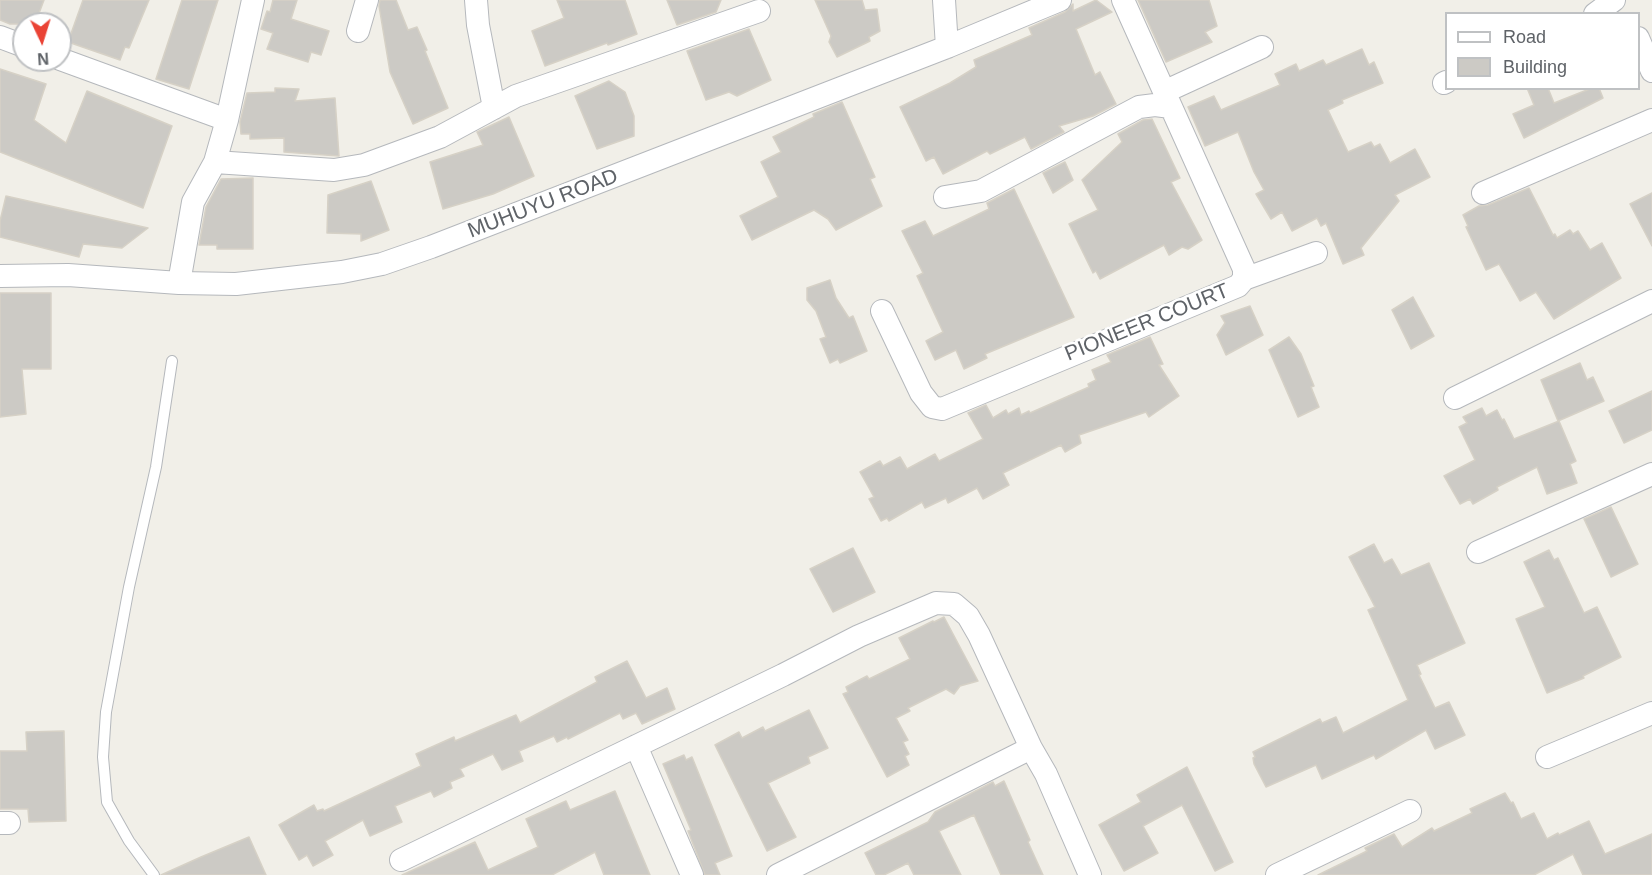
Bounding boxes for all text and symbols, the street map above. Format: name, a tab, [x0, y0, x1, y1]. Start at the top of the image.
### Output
north arrow	[12, 12, 72, 72]
legend	[1445, 12, 1640, 90]
text: Road	[1503, 27, 1546, 47]
text: N	[37, 50, 50, 67]
text: Building	[1503, 57, 1567, 77]
street label: MUHUYU ROAD	[464, 164, 622, 244]
street label: PIONEER COURT	[1061, 279, 1233, 367]

